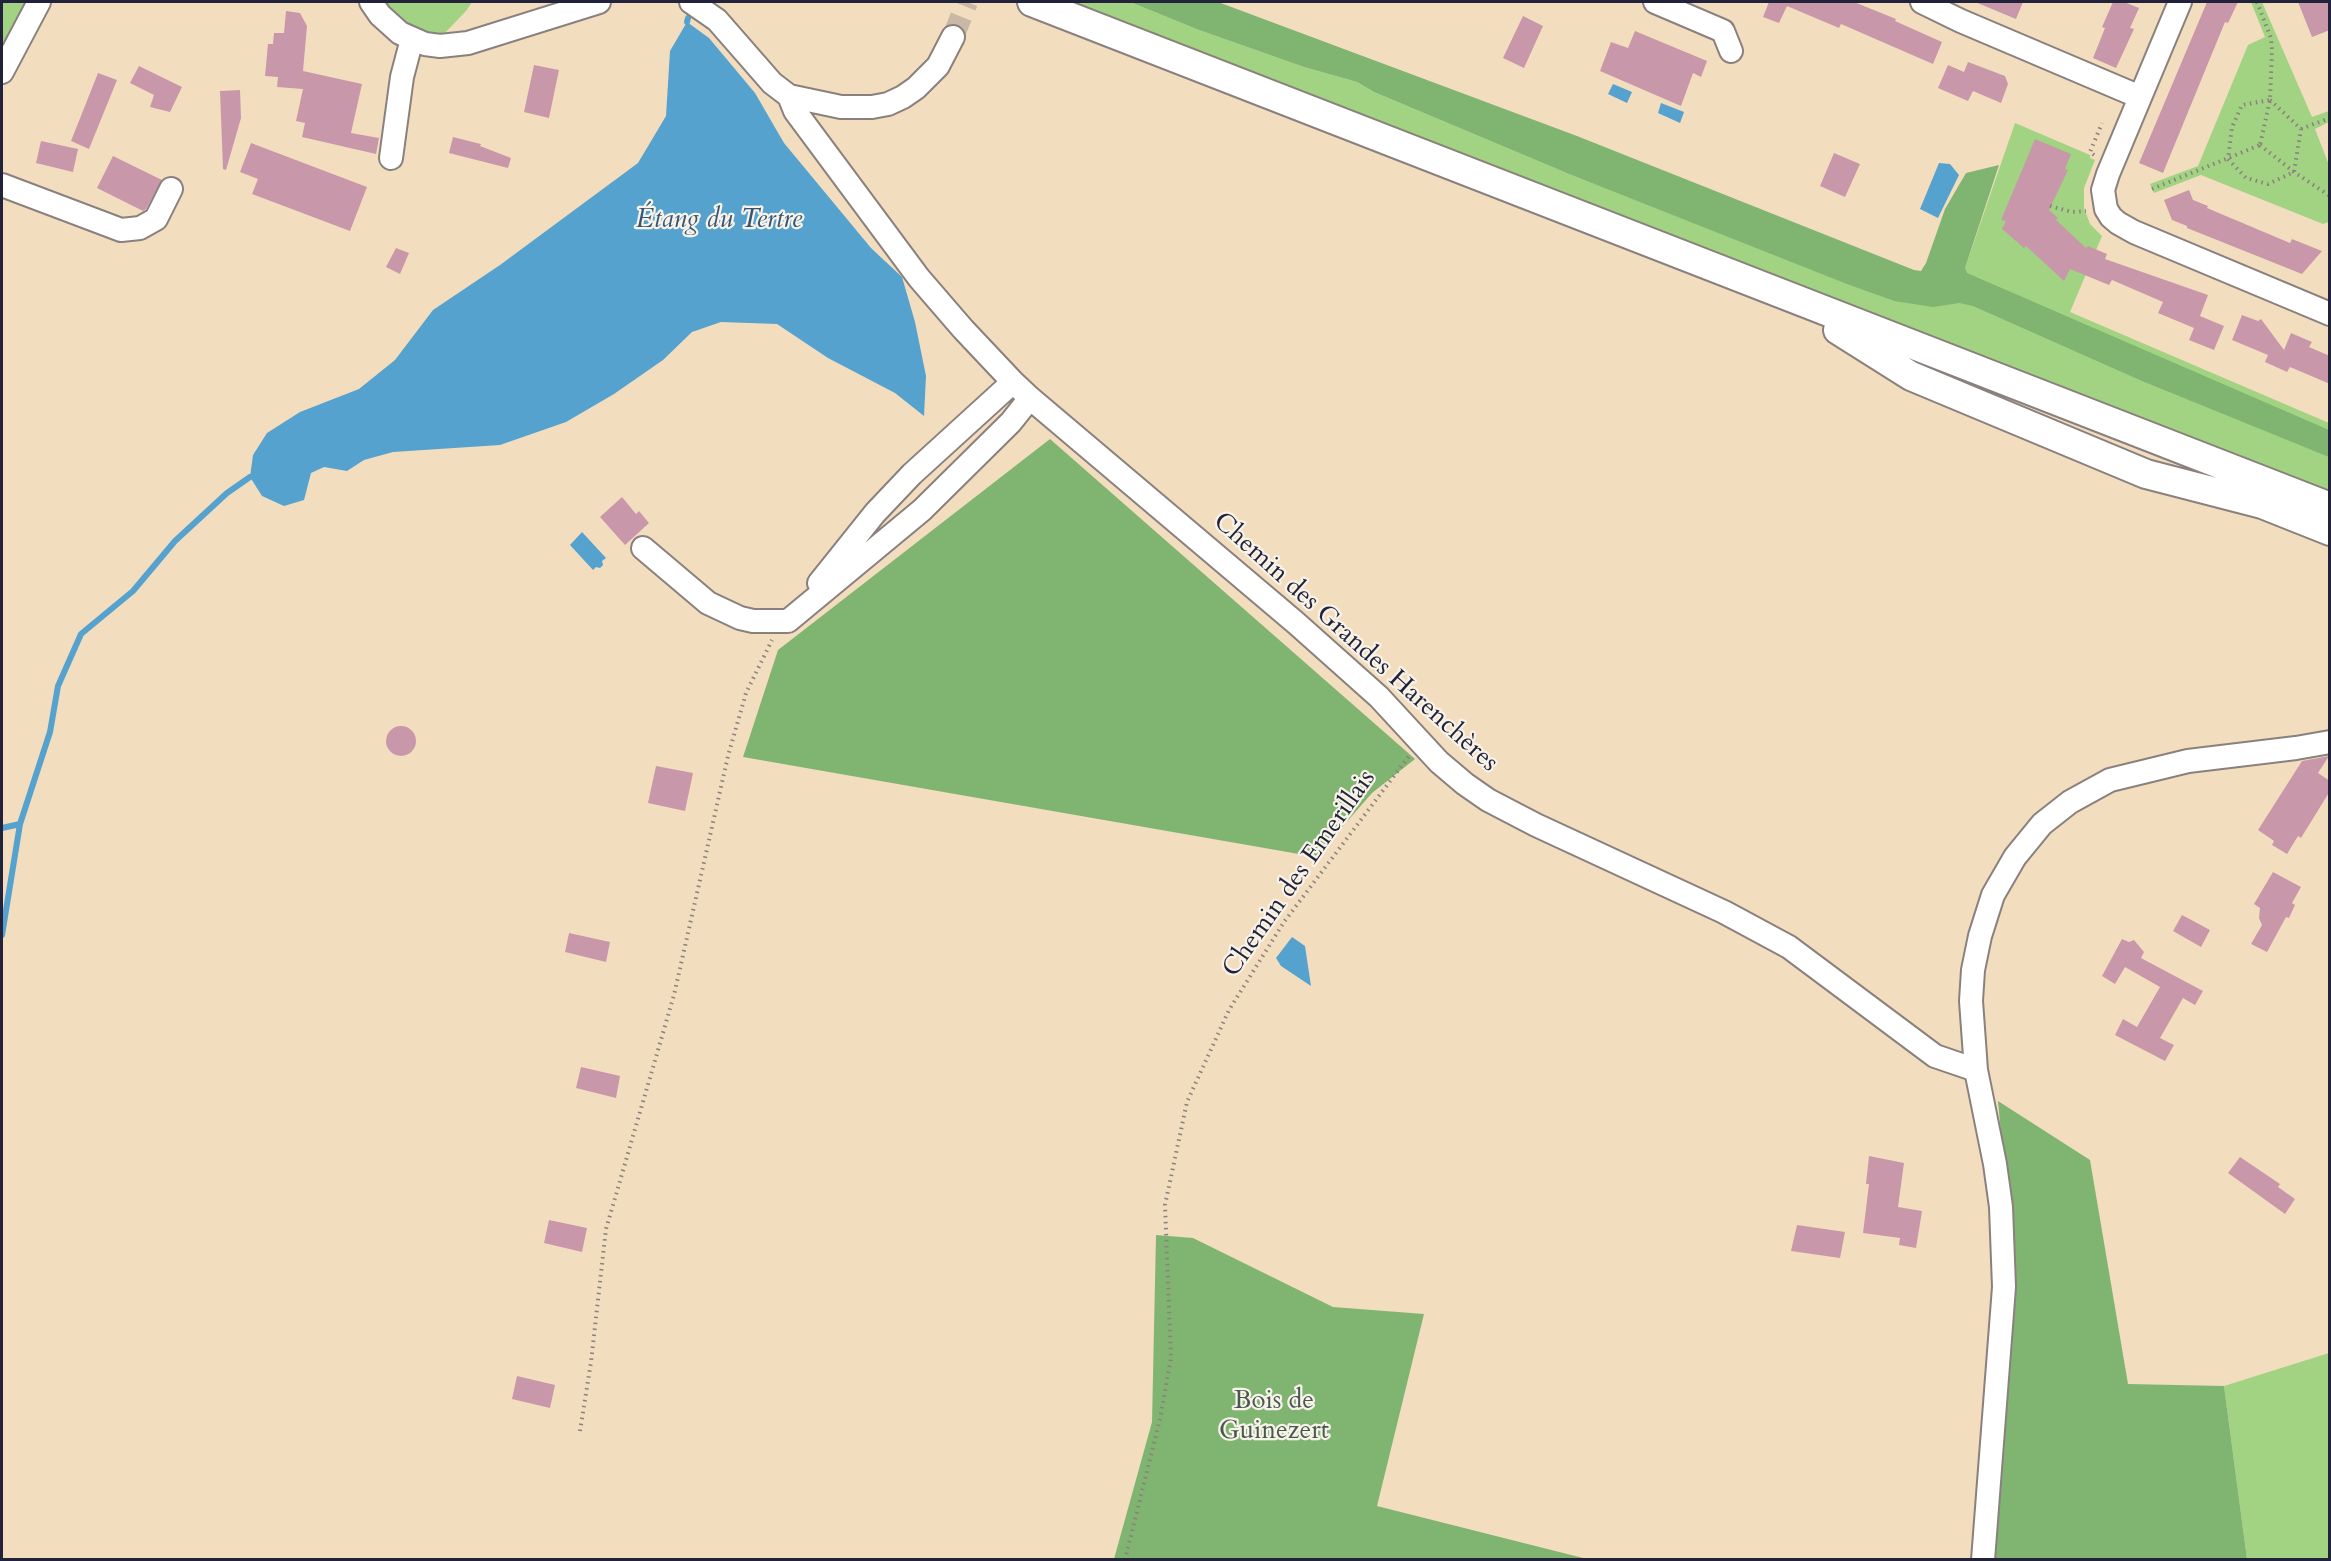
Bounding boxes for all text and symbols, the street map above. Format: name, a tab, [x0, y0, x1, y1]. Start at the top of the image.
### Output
water label: Étang du Tertre	[636, 205, 802, 237]
street label: Chemin des Grandes Harenchères	[1206, 507, 1504, 779]
street label: Chemin des Emerillais	[1217, 765, 1383, 983]
park label: Bois de Guinezert	[1219, 1386, 1329, 1448]

